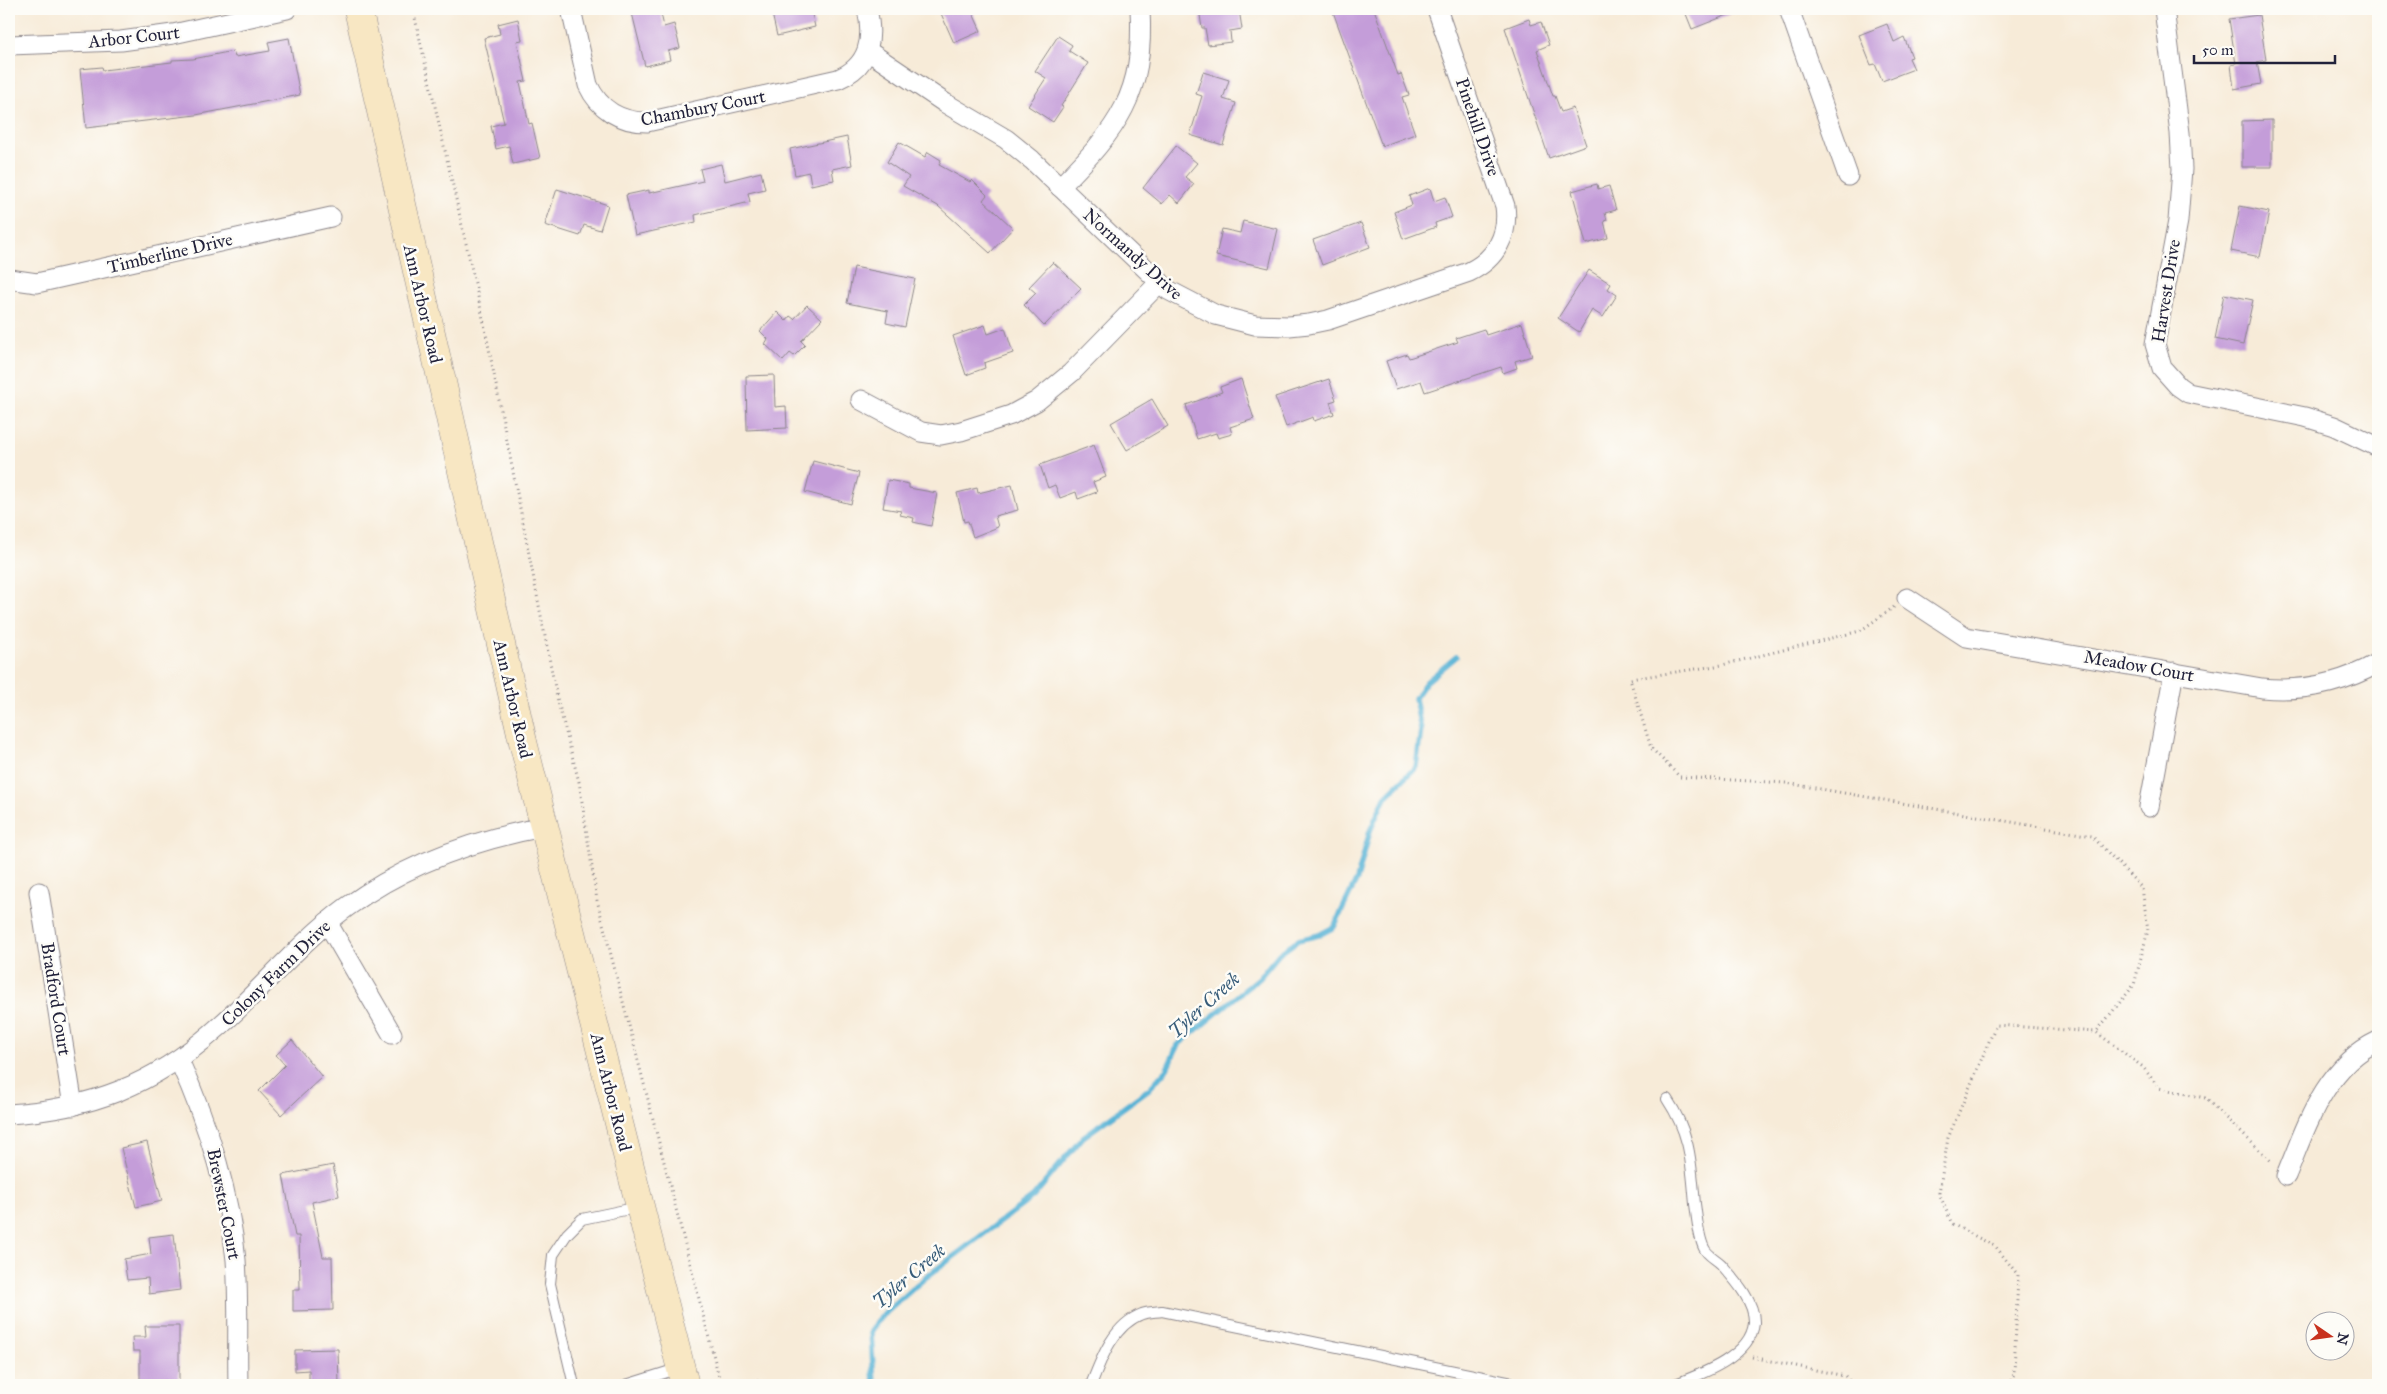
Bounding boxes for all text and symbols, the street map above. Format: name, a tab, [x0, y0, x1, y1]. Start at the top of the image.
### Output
street label: Arbor Court	[86, 21, 181, 53]
scale bar	[2194, 32, 2336, 64]
text: 50 m	[2202, 41, 2234, 59]
street label: Pinehill Drive	[1451, 75, 1505, 179]
street label: Chambury Court	[639, 85, 768, 131]
street label: Normandy Drive	[1079, 204, 1187, 304]
street label: Timberline Drive	[105, 228, 235, 278]
street label: Harvest Drive	[2147, 238, 2185, 344]
street label: Ann Arbor Road	[398, 241, 447, 366]
street label: Ann Arbor Road	[488, 636, 537, 761]
street label: Meadow Court	[2082, 645, 2196, 687]
street label: Colony Farm Drive	[217, 915, 335, 1031]
street label: Bradford Court	[36, 941, 76, 1058]
water label: Tyler Creek	[1164, 967, 1245, 1043]
street label: Ann Arbor Road	[585, 1030, 636, 1153]
street label: Brewster Court	[202, 1146, 246, 1262]
water label: Tyler Creek	[868, 1239, 950, 1313]
north arrow	[2304, 1312, 2354, 1362]
text: N	[2333, 1331, 2352, 1347]

